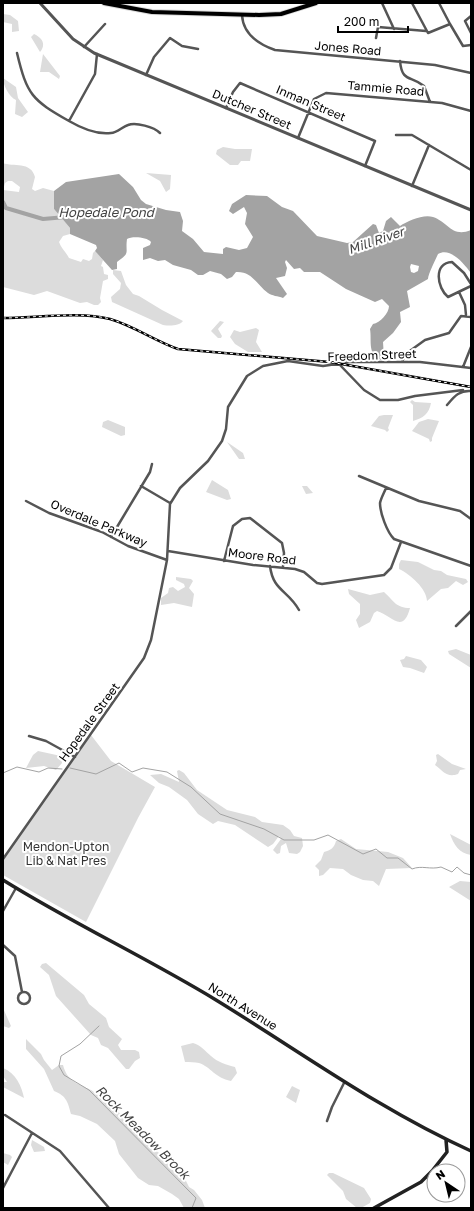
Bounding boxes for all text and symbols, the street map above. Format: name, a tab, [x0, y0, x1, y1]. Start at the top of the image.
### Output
scale bar	[338, 8, 408, 34]
text: 200 m	[344, 14, 379, 29]
street label: Jones Road	[314, 38, 382, 58]
street label: Tammie Road	[347, 77, 425, 99]
street label: Inman Street	[274, 82, 348, 125]
street label: Dutcher Street	[210, 86, 294, 132]
water label: Hopedale Pond	[58, 204, 156, 220]
water label: Mill River	[346, 222, 408, 257]
street label: Freedom Street	[327, 346, 417, 364]
street label: Overdale Parkway	[48, 496, 150, 550]
street label: Moore Road	[227, 544, 297, 568]
street label: Hopedale Street	[55, 679, 123, 764]
park label: Mendon-Upton Lib & Nat Pres	[23, 839, 109, 868]
street label: North Avenue	[206, 979, 280, 1033]
water label: Rock Meadow Brook	[93, 1082, 194, 1183]
north arrow	[426, 1163, 466, 1203]
text: N	[433, 1167, 447, 1182]

